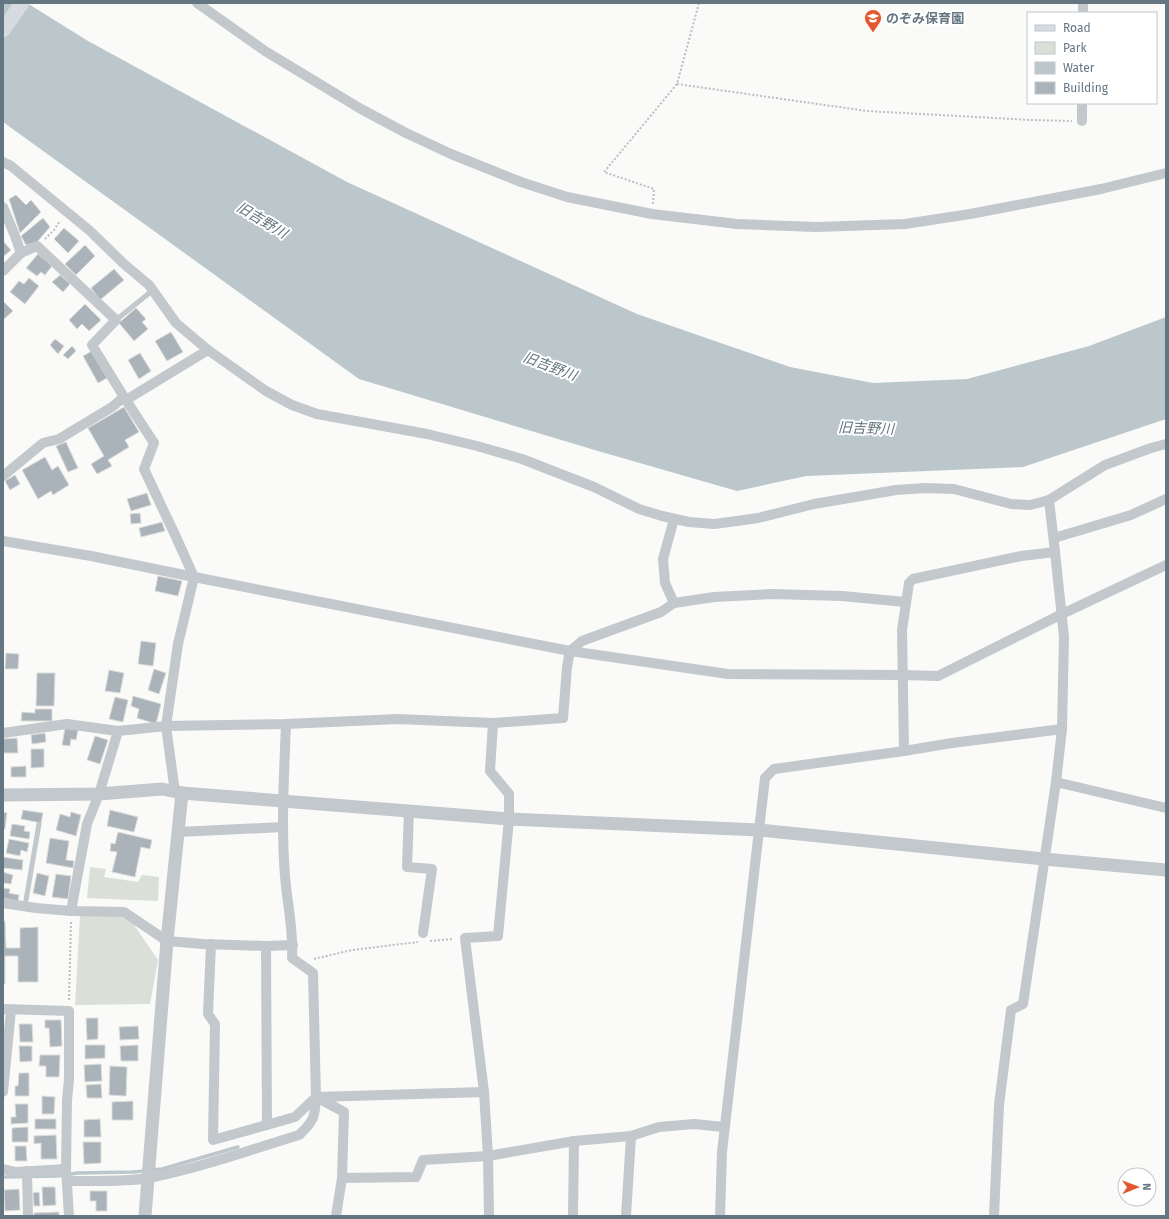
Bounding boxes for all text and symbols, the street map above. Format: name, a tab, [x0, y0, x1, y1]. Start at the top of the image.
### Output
school or university icon: のぞみ保育園	[863, 8, 883, 33]
place label: のぞみ保育園	[886, 11, 964, 26]
legend	[1027, 12, 1157, 104]
text: Road	[1063, 21, 1091, 35]
text: Park	[1063, 41, 1087, 55]
text: Water	[1063, 61, 1095, 75]
text: Building	[1063, 81, 1109, 95]
water label: 旧吉野川	[233, 199, 292, 243]
water label: 旧吉野川	[521, 348, 581, 385]
water label: 旧吉野川	[838, 419, 896, 438]
north arrow	[1117, 1167, 1157, 1207]
text: N	[1140, 1183, 1153, 1191]

